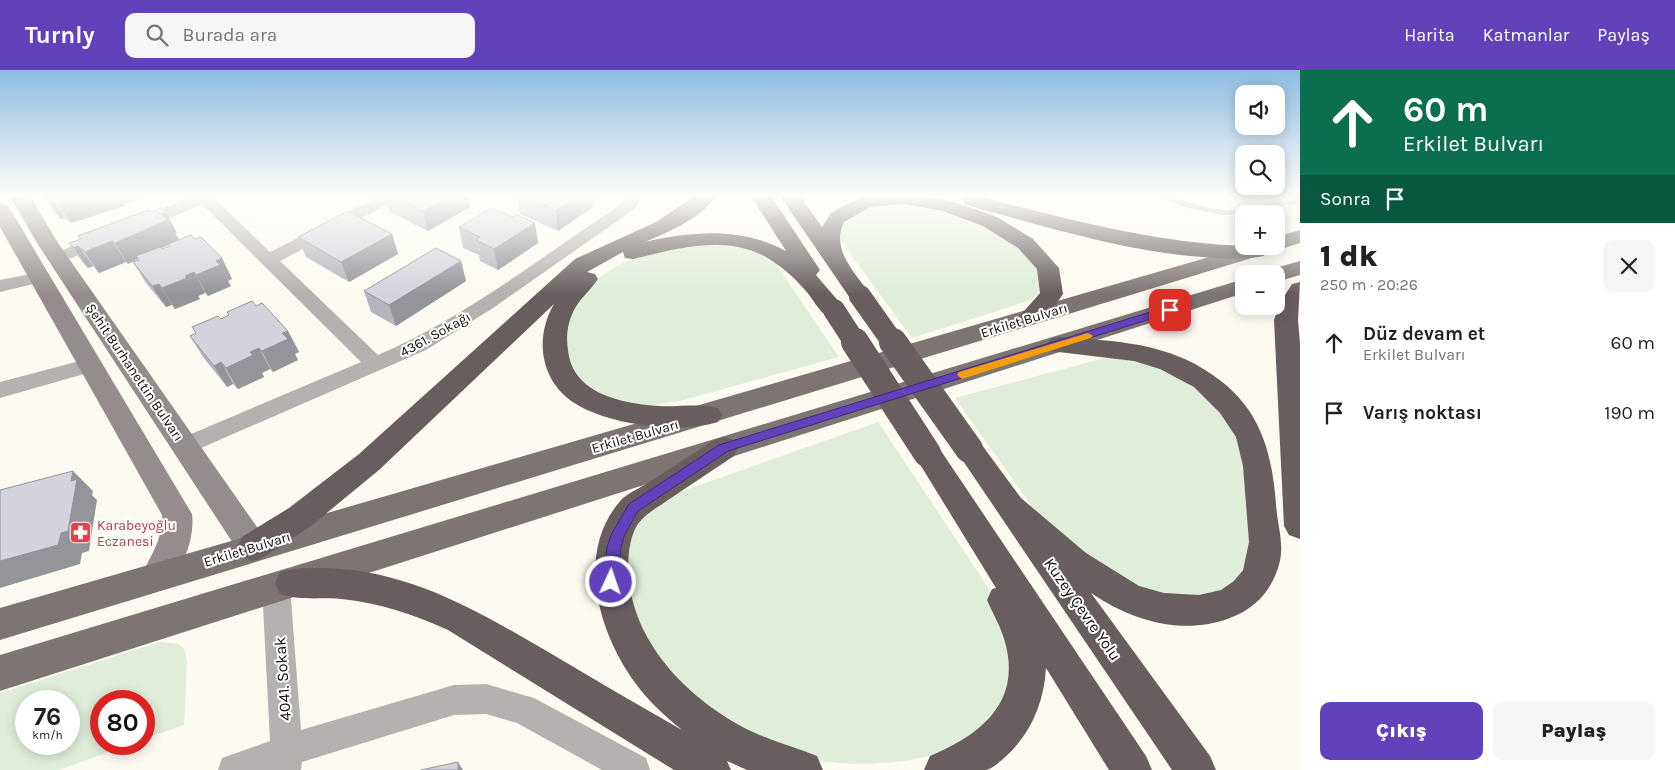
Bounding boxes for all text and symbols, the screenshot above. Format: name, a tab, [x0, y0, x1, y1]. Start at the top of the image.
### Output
search box	[125, 13, 475, 58]
text: Turnly	[25, 21, 95, 49]
icon: search	[143, 21, 171, 49]
text: Burada ara	[183, 24, 277, 46]
text: Harita	[1404, 24, 1455, 46]
text: Katmanlar	[1483, 24, 1569, 46]
text: Paylaş	[1597, 24, 1650, 46]
map controls	[1235, 85, 1285, 315]
button: sound	[1235, 85, 1285, 135]
text: 60 m	[1403, 89, 1488, 130]
icon: ahead	[1320, 90, 1385, 155]
text: Erkilet Bulvarı	[1403, 131, 1544, 157]
button: search	[1235, 145, 1285, 195]
icon: arrive	[1381, 185, 1409, 213]
text: Sonra	[1320, 188, 1371, 210]
button: +	[1235, 205, 1285, 255]
text: 1 dk	[1320, 238, 1377, 274]
button: close	[1603, 240, 1655, 292]
button: −	[1235, 265, 1285, 315]
text: 250 m · 20:26	[1320, 275, 1418, 294]
pin	[1149, 289, 1191, 331]
icon: arrive	[1156, 296, 1184, 324]
street label: Erkilet Bulvarı	[979, 299, 1070, 342]
street label: Şehit Burhanettin Bulvarı	[82, 300, 187, 444]
street label: 4361. Sokağı	[397, 308, 474, 361]
text: Düz devam et	[1363, 323, 1485, 345]
icon: ahead	[1320, 329, 1348, 357]
text: 60 m	[1611, 332, 1655, 354]
text: Erkilet Bulvarı	[1363, 345, 1466, 364]
icon: arrive	[1320, 399, 1348, 427]
text: Varış noktası	[1363, 402, 1482, 424]
text: 190 m	[1604, 402, 1655, 424]
street label: Erkilet Bulvarı	[590, 416, 681, 457]
place label: Karabeyoğlu Eczanesi	[97, 517, 176, 550]
pharmacy icon: Karabeyoğlu Eczanesi	[69, 521, 93, 545]
street label: Erkilet Bulvarı	[202, 528, 293, 571]
street label: Kuzey Çevre Yolu	[1040, 554, 1125, 664]
position arrow	[584, 555, 636, 607]
street label: 4041. Sokak	[270, 636, 295, 722]
speed limit sign: 80	[90, 690, 155, 755]
text: 76	[34, 702, 61, 731]
button: Çıkış	[1320, 702, 1483, 760]
button: Paylaş	[1493, 702, 1655, 760]
text: km/h	[32, 728, 63, 742]

